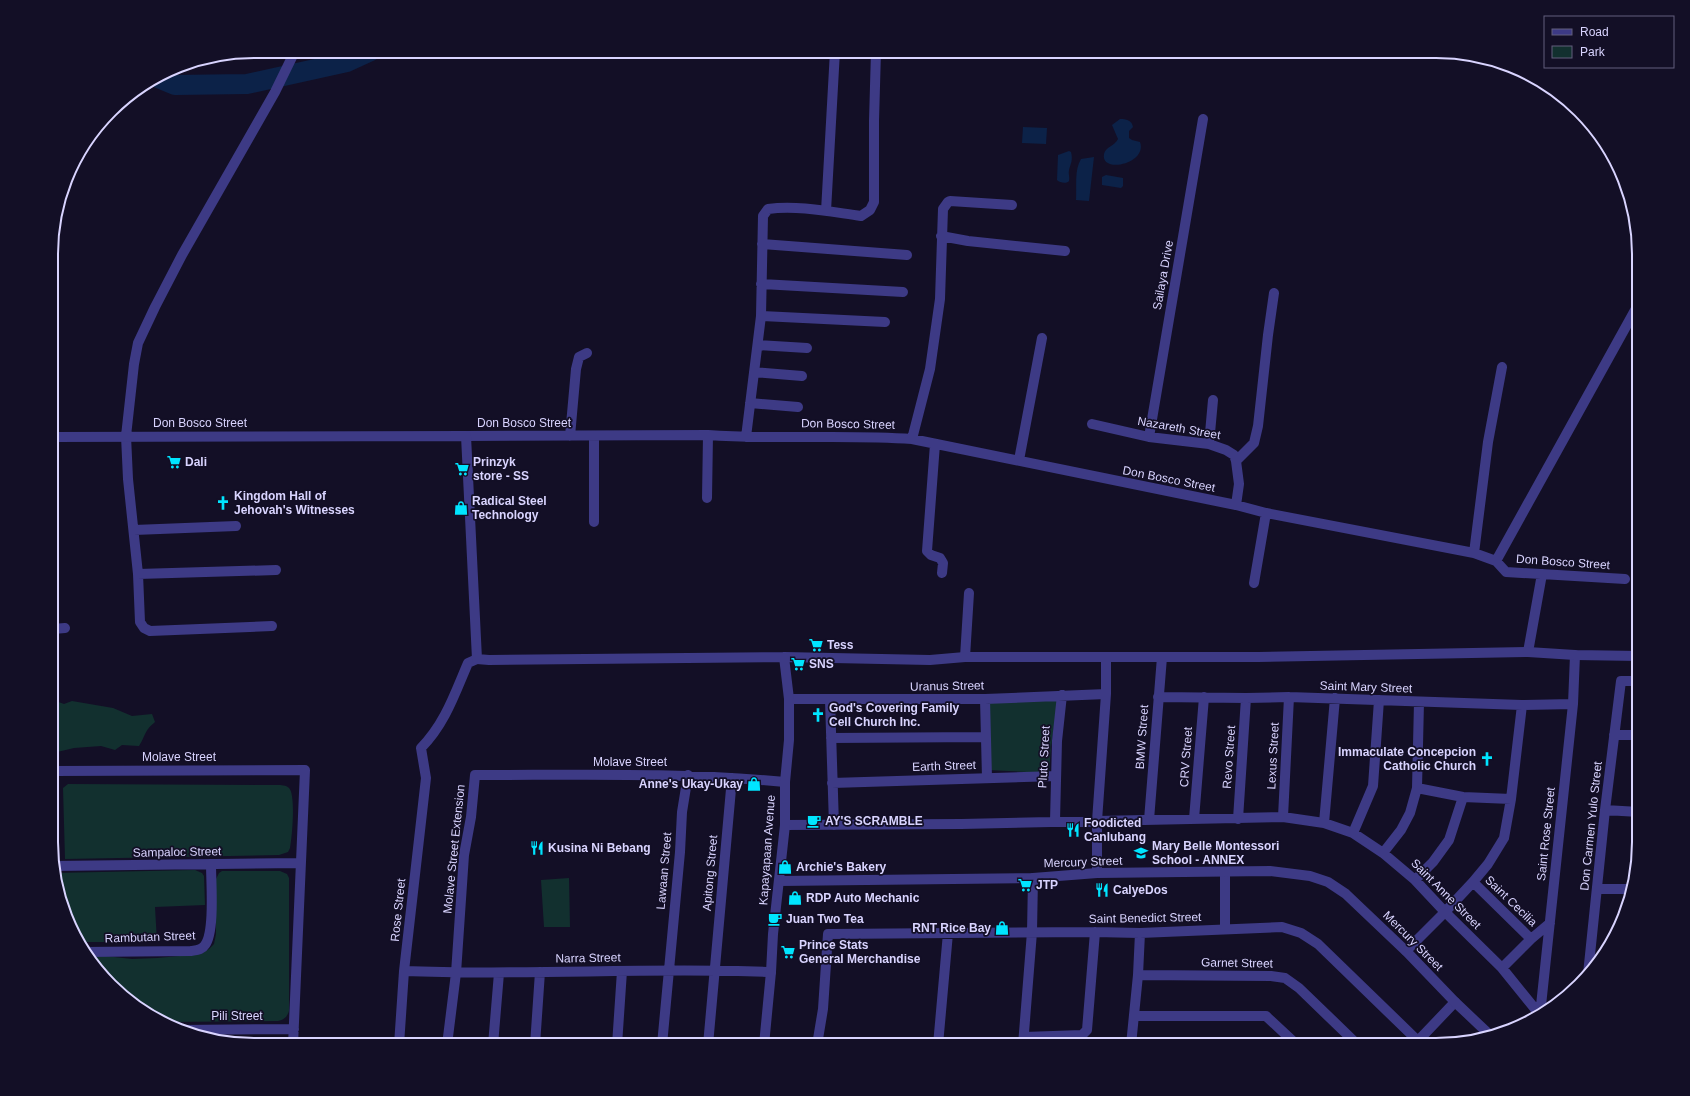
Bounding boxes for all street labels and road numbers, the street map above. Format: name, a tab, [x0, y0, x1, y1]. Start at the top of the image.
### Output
street label: Sailaya Drive	[1150, 239, 1176, 311]
street label: Nazareth Street	[1136, 414, 1222, 442]
street label: Don Bosco Street	[153, 416, 248, 430]
street label: Don Bosco Street	[477, 416, 572, 430]
street label: Don Bosco Street	[801, 416, 896, 432]
street label: Don Bosco Street	[1121, 463, 1217, 495]
street label: Don Bosco Street	[1516, 552, 1611, 572]
street label: Uranus Street	[910, 678, 985, 694]
street label: Saint Mary Street	[1319, 678, 1413, 696]
street label: BMW Street	[1133, 704, 1151, 770]
street label: Lexus Street	[1264, 721, 1282, 790]
street label: Revo Street	[1220, 724, 1238, 789]
street label: Pluto Street	[1035, 725, 1053, 789]
street label: CRV Street	[1177, 726, 1195, 788]
street label: Molave Street	[142, 750, 217, 764]
street label: Molave Street	[593, 755, 668, 769]
street label: Earth Street	[912, 758, 977, 774]
street label: Don Carmen Yulo Street	[1577, 760, 1605, 891]
street label: Molave Street Extension	[440, 784, 468, 914]
street label: Saint Rose Street	[1534, 786, 1558, 882]
street label: Kapayapaan Avenue	[756, 794, 778, 906]
street label: Lawaan Street	[654, 831, 674, 910]
street label: Apitong Street	[700, 834, 720, 911]
street label: Sampaloc Street	[133, 844, 222, 860]
street label: Mercury Street	[1043, 854, 1123, 870]
street label: Saint Anne Street	[1408, 856, 1484, 932]
street label: Saint Cecilia	[1482, 873, 1540, 929]
street label: Rose Street	[388, 877, 408, 942]
street label: Mercury Street	[1380, 908, 1446, 974]
street label: Saint Benedict Street	[1089, 910, 1202, 926]
street label: Rambutan Street	[104, 928, 196, 946]
street label: Narra Street	[555, 950, 621, 966]
street label: Garnet Street	[1201, 955, 1274, 971]
street label: Pili Street	[211, 1009, 263, 1023]

